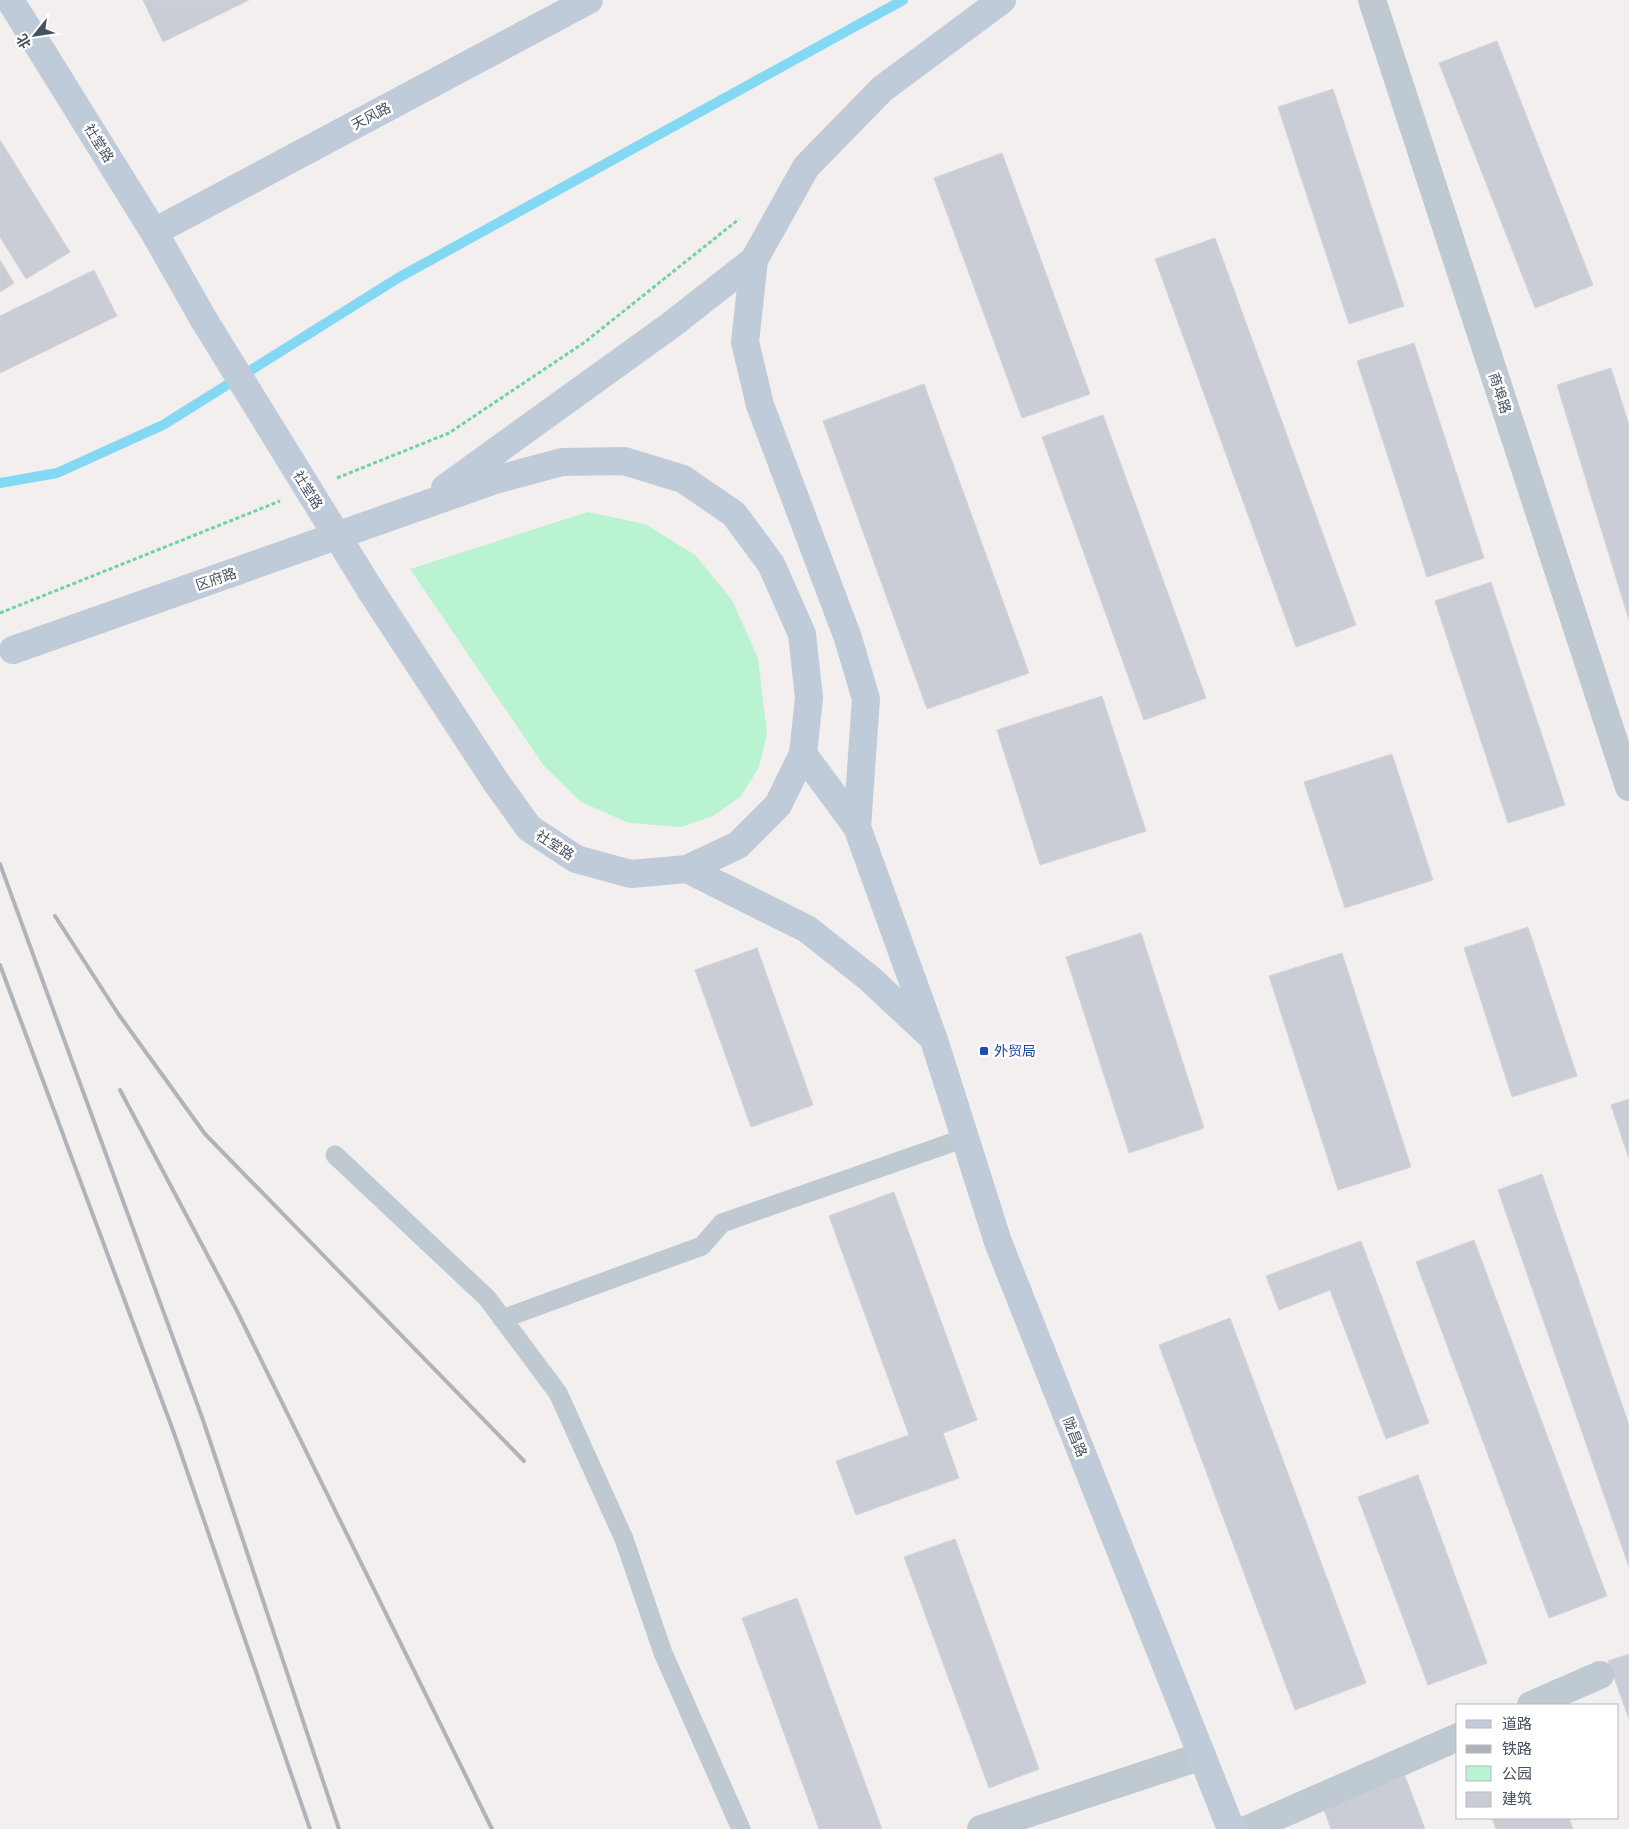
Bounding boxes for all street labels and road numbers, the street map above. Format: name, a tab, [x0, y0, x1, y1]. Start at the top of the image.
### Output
street label: 天风路	[349, 99, 393, 133]
street label: 社堂路	[81, 121, 117, 165]
street label: 商埠路	[1486, 371, 1514, 415]
street label: 社堂路	[290, 468, 326, 512]
street label: 区府路	[194, 565, 238, 593]
street label: 社堂路	[533, 827, 577, 863]
street label: 陇昌路	[1060, 1415, 1090, 1459]

